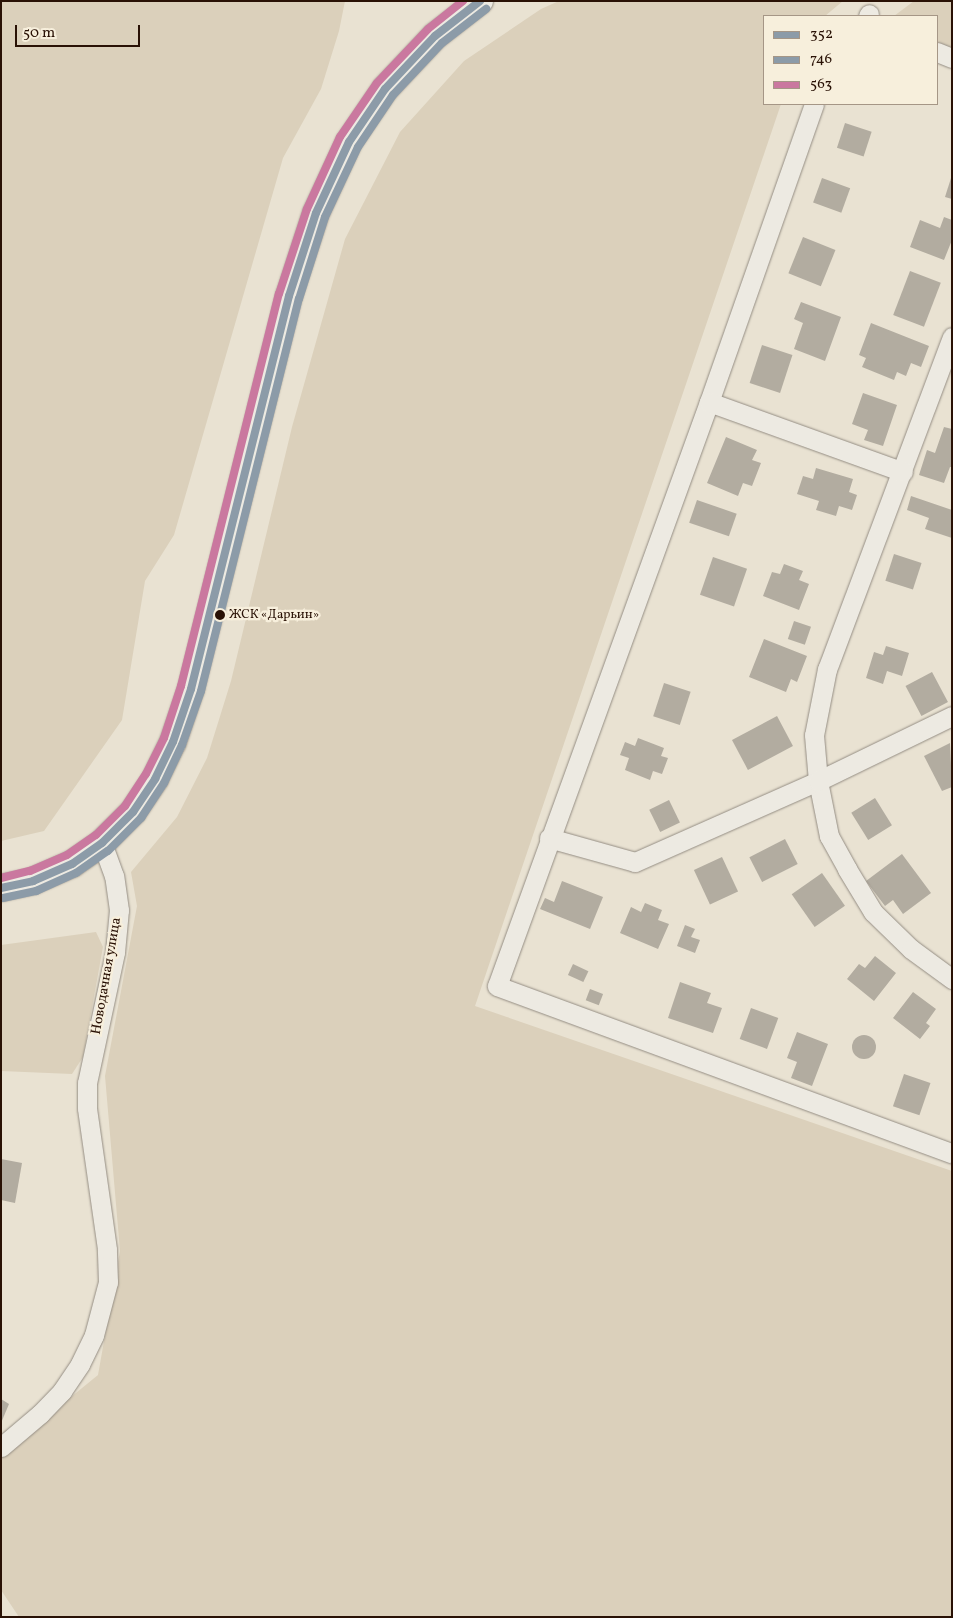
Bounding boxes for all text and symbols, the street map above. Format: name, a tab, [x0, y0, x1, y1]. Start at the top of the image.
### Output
scale bar	[18, 15, 142, 47]
legend	[763, 15, 938, 105]
text: 50 m	[23, 23, 55, 44]
text: 352	[810, 24, 833, 45]
text: 746	[810, 49, 832, 70]
text: 563	[810, 74, 832, 95]
place label: ЖСК «Дарьин»	[229, 607, 320, 623]
marker: ЖСК «Дарьин»	[215, 610, 225, 620]
street label: Новодачная улица	[88, 916, 126, 1036]

